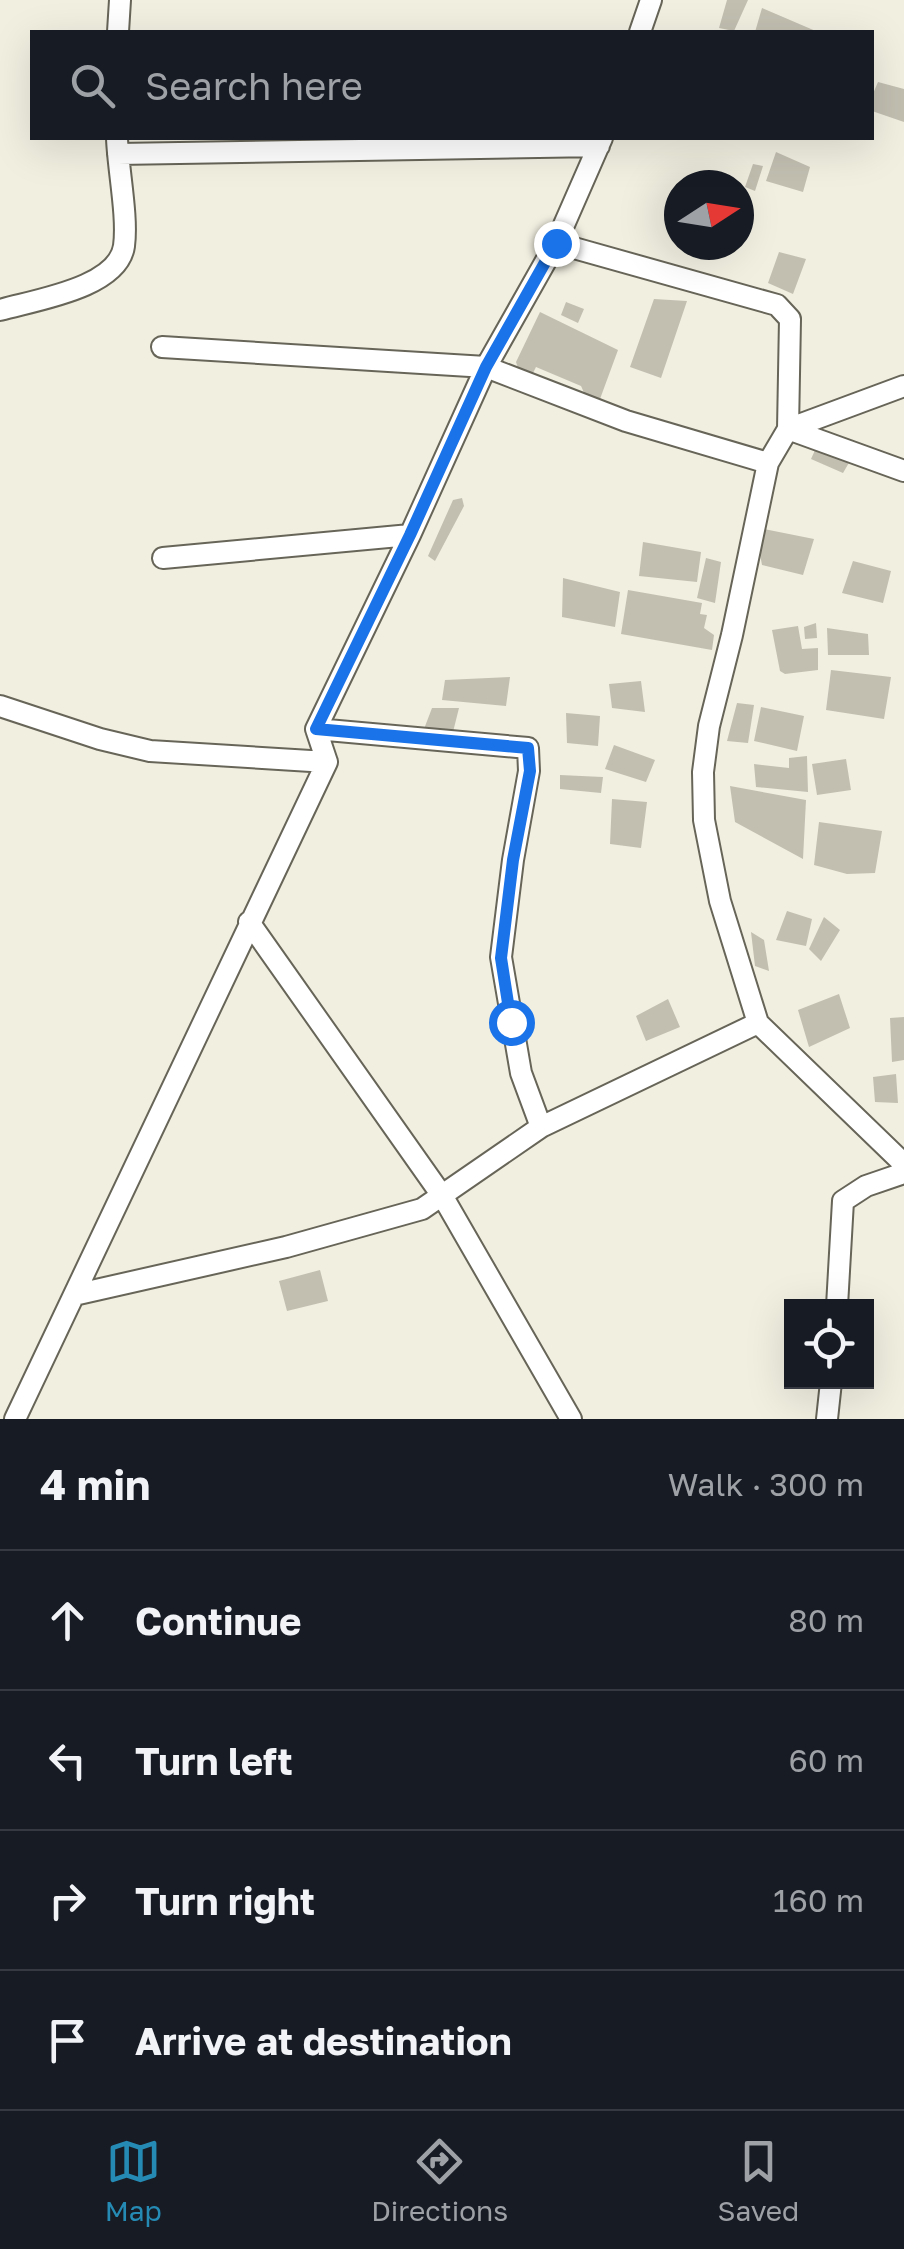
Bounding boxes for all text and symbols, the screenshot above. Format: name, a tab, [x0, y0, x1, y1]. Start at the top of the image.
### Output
search box	[30, 30, 874, 140]
icon: search	[65, 58, 120, 113]
text: Search here	[145, 63, 363, 108]
north arrow	[664, 170, 754, 260]
route end	[534, 221, 580, 267]
route start	[489, 1000, 535, 1046]
map controls	[784, 1299, 874, 1389]
button: locate	[784, 1299, 874, 1389]
text: 4 min	[40, 1459, 150, 1509]
text: Walk · 300 m	[668, 1465, 864, 1503]
icon: ahead	[40, 1593, 95, 1648]
text: Continue	[135, 1598, 301, 1643]
text: 80 m	[788, 1601, 864, 1639]
icon: left	[40, 1733, 95, 1788]
text: Turn left	[135, 1738, 293, 1783]
text: 60 m	[788, 1741, 864, 1779]
icon: right	[40, 1873, 95, 1928]
text: Turn right	[135, 1878, 315, 1923]
text: 160 m	[773, 1881, 864, 1919]
icon: arrive	[40, 2013, 95, 2068]
text: Arrive at destination	[135, 2018, 512, 2063]
tab: Map	[105, 2134, 162, 2227]
tab: Directions	[371, 2134, 508, 2227]
tab: Saved	[717, 2134, 799, 2227]

